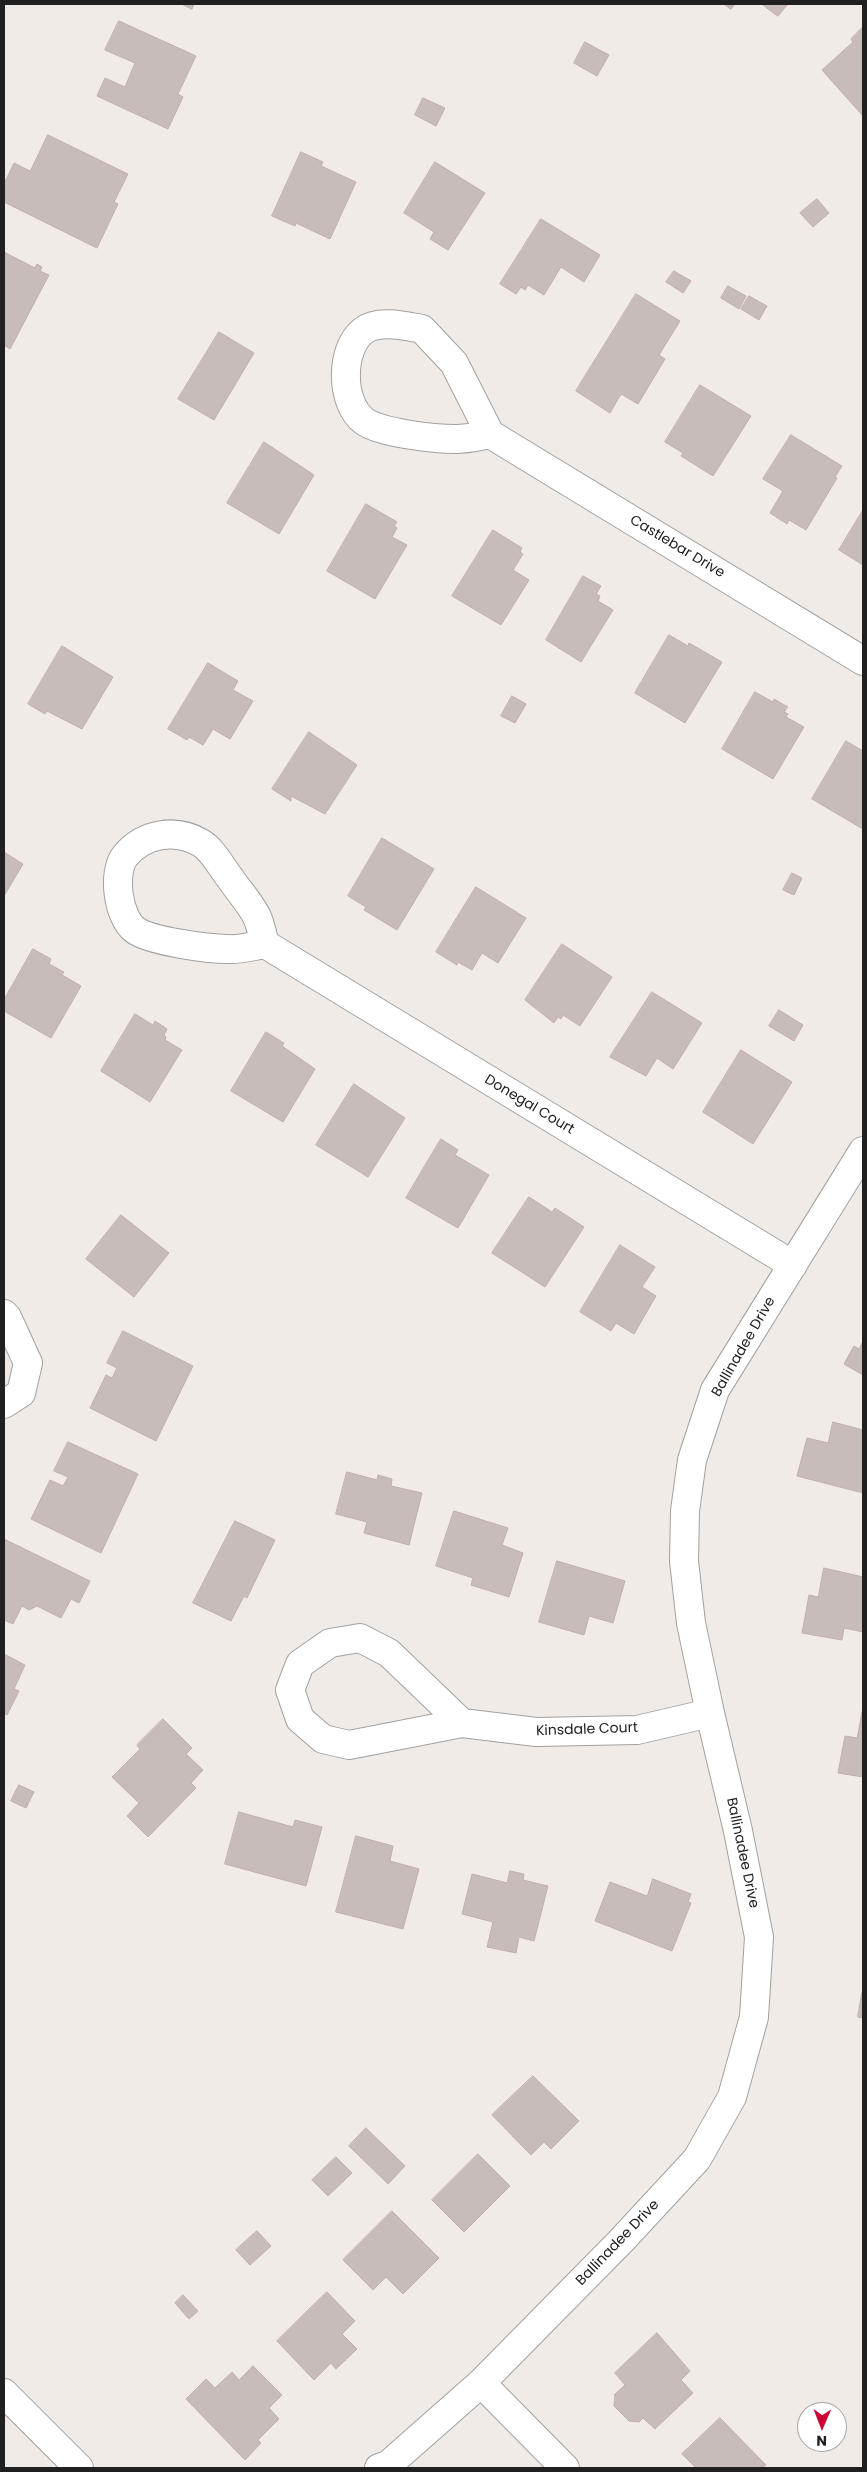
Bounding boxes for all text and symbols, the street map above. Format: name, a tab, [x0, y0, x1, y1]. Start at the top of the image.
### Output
street label: Castlebar Drive	[626, 512, 728, 582]
street label: Donegal Court	[481, 1072, 577, 1138]
street label: Ballinadee Drive	[709, 1294, 779, 1400]
street label: Kinsdale Court	[536, 1720, 638, 1740]
street label: Ballinadee Drive	[722, 1796, 762, 1910]
street label: Ballinadee Drive	[573, 2197, 663, 2289]
north arrow	[797, 2402, 847, 2452]
text: N	[816, 2431, 827, 2451]

